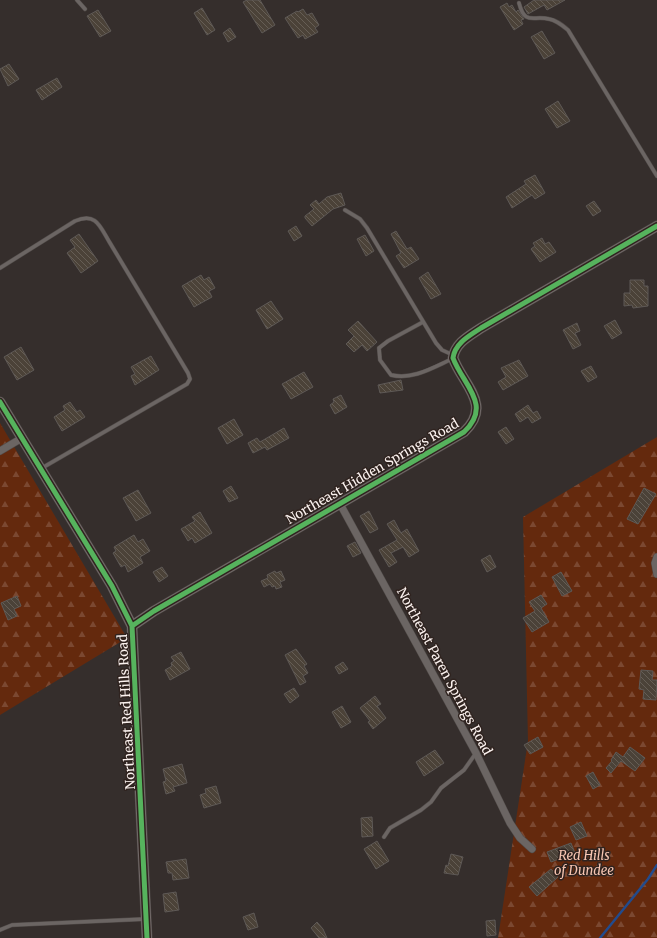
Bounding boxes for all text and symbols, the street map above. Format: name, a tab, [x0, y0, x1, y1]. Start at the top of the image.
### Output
street label: Northeast Hidden Springs Road	[283, 415, 462, 528]
street label: Northeast Paren Springs Road	[393, 585, 496, 758]
street label: Northeast Red Hills Road	[114, 634, 139, 790]
park label: Red Hills of Dundee	[554, 847, 614, 879]

